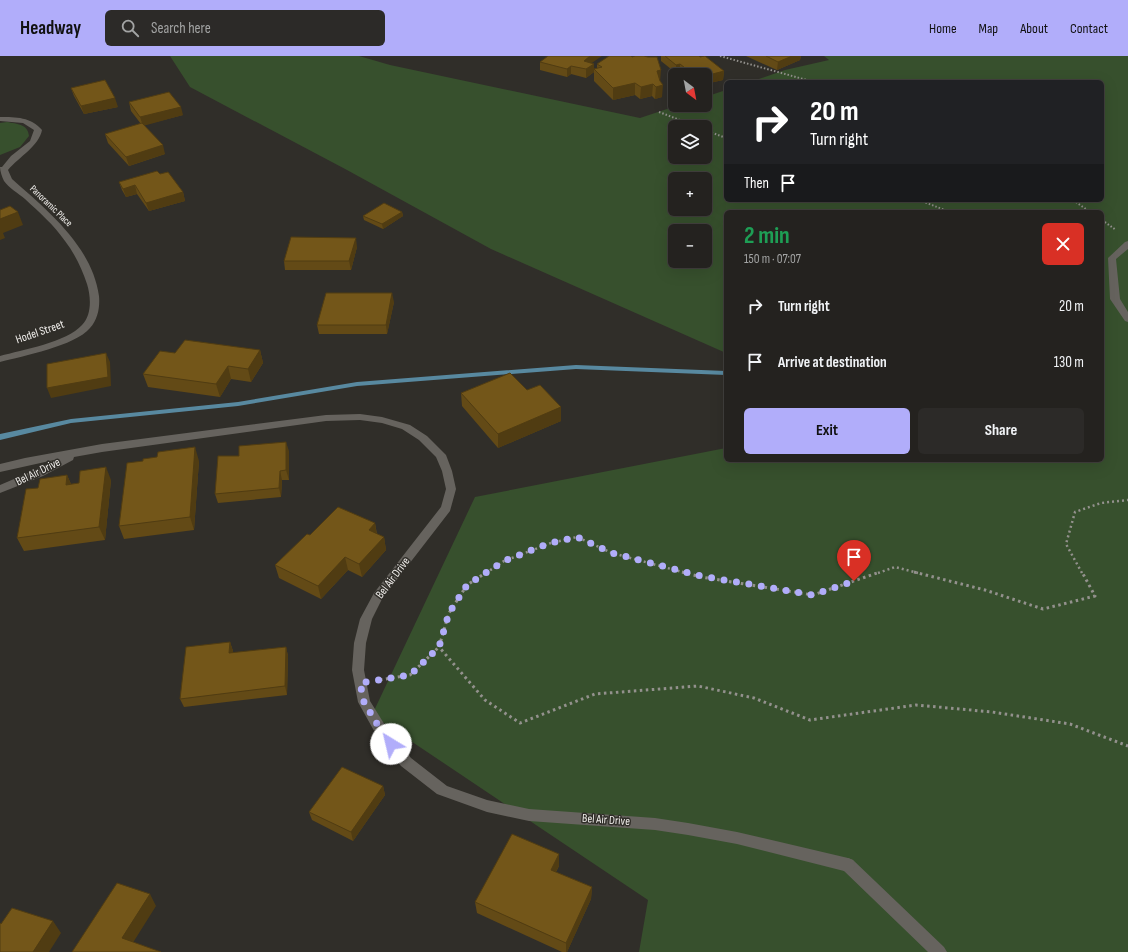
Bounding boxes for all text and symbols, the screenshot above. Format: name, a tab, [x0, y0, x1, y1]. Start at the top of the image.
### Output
search box	[105, 10, 385, 46]
text: Headway	[20, 17, 81, 40]
icon: search	[119, 17, 141, 39]
text: Search here	[151, 19, 211, 38]
text: Home	[929, 20, 957, 37]
text: Map	[979, 20, 998, 37]
text: About	[1020, 20, 1048, 37]
text: Contact	[1070, 20, 1108, 37]
north arrow	[668, 68, 712, 112]
map controls	[668, 68, 712, 268]
text: 20 m	[810, 95, 859, 128]
icon: right	[744, 96, 796, 148]
button: layers	[668, 120, 712, 164]
text: Turn right	[810, 129, 868, 150]
button: +	[668, 172, 712, 216]
icon: arrive	[777, 172, 799, 194]
text: Then	[744, 174, 769, 193]
street label: Panoramic Place	[27, 183, 75, 229]
text: 2 min	[744, 221, 790, 250]
button: close	[1042, 223, 1084, 265]
button: −	[668, 224, 712, 268]
text: 150 m · 07:07	[744, 251, 801, 267]
icon: right	[744, 295, 766, 317]
text: Turn right	[778, 297, 830, 316]
text: 20 m	[1059, 297, 1084, 316]
street label: Hodel Street	[14, 317, 67, 347]
icon: arrive	[744, 351, 766, 373]
text: Arrive at destination	[778, 353, 887, 372]
text: 130 m	[1054, 353, 1084, 372]
button: Exit	[744, 408, 910, 454]
button: Share	[918, 408, 1084, 454]
street label: Bel Air Drive	[13, 455, 63, 489]
pin	[837, 540, 871, 581]
icon: arrive	[843, 546, 865, 568]
street label: Bel Air Drive	[373, 554, 414, 602]
position arrow	[370, 723, 412, 765]
street label: Bel Air Drive	[582, 811, 631, 829]

